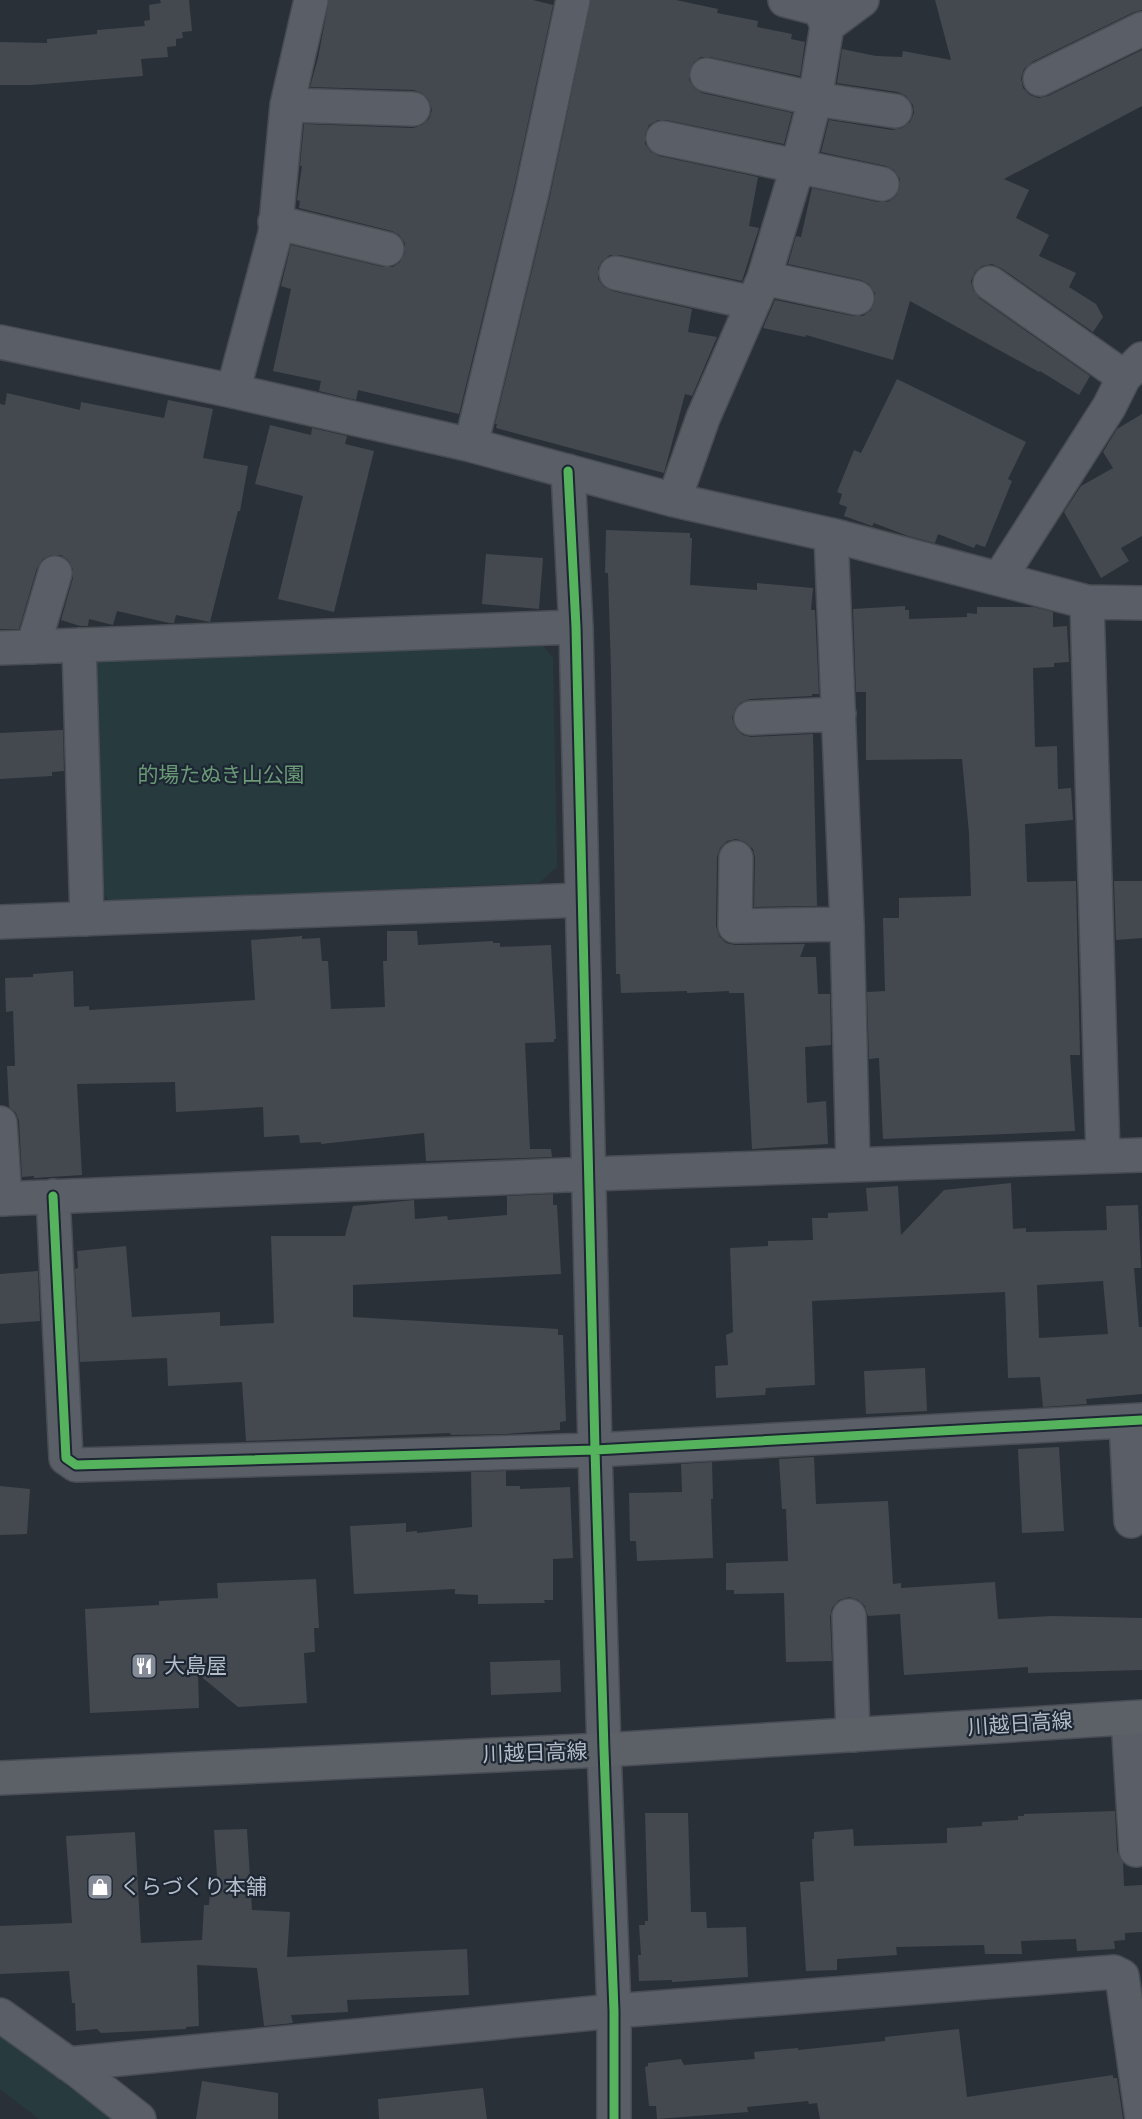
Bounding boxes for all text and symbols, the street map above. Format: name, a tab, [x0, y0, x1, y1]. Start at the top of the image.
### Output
park label: 的場たぬき山公園	[137, 762, 305, 787]
restaurant icon: 大島屋	[129, 1651, 159, 1681]
place label: 大島屋	[164, 1653, 227, 1678]
street label: 川越日高線	[967, 1707, 1073, 1740]
street label: 川越日高線	[482, 1738, 588, 1767]
shop icon: くらづくり本舗	[85, 1872, 115, 1902]
place label: くらづくり本舗	[120, 1874, 267, 1899]

